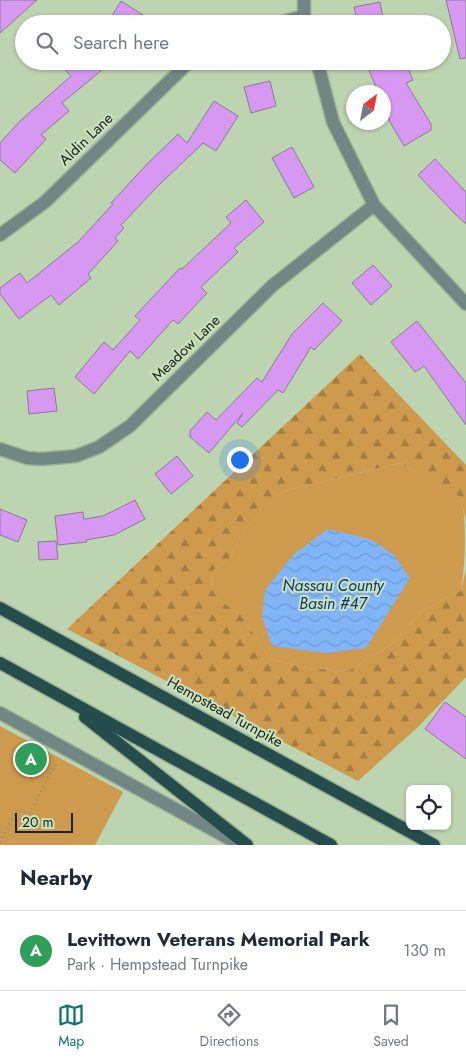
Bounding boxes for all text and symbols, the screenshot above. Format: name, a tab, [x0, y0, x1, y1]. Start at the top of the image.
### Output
search box	[15, 15, 451, 70]
icon: search	[33, 29, 61, 57]
text: Search here	[73, 29, 169, 56]
north arrow	[346, 85, 391, 130]
street label: Aldin Lane	[54, 107, 118, 170]
street label: Meadow Lane	[147, 309, 225, 386]
your location	[227, 447, 253, 473]
water label: Nassau County Basin #47	[282, 574, 385, 615]
street label: Hempstead Turnpike	[163, 671, 287, 753]
pin: A	[15, 740, 47, 778]
map controls	[406, 785, 451, 830]
button: locate	[406, 785, 451, 830]
scale bar	[15, 810, 72, 833]
text: 20 m	[22, 812, 54, 832]
text: Nearby	[20, 863, 92, 893]
text: Levittown Veterans Memorial Park	[67, 926, 370, 953]
text: A	[30, 939, 42, 962]
text: 130 m	[403, 939, 446, 962]
text: Park · Hempstead Turnpike	[67, 953, 248, 976]
tab: Map	[57, 1001, 85, 1051]
tab: Directions	[200, 1001, 259, 1051]
tab: Saved	[373, 1001, 409, 1051]

